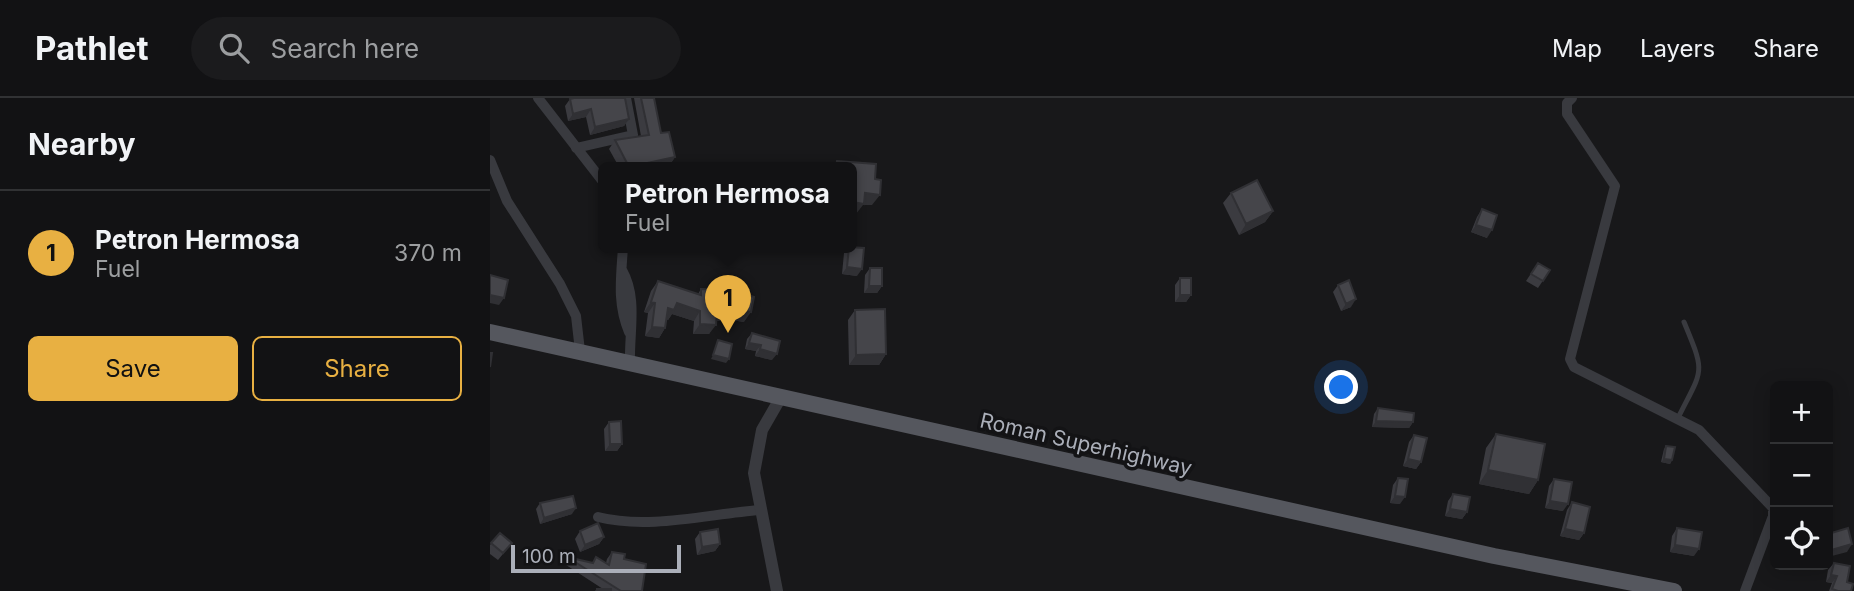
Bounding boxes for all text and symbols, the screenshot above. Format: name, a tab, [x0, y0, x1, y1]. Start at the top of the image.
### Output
search box	[191, 17, 681, 80]
text: Pathlet	[35, 28, 149, 68]
icon: search	[215, 29, 253, 67]
text: Search here	[271, 33, 419, 64]
text: Map	[1552, 34, 1602, 63]
text: Layers	[1640, 34, 1715, 63]
text: Share	[1753, 34, 1819, 63]
text: Nearby	[28, 126, 136, 162]
popup	[598, 162, 857, 253]
text: Petron Hermosa	[625, 178, 830, 209]
text: Fuel	[625, 209, 670, 237]
text: Petron Hermosa	[95, 224, 300, 255]
text: 1	[46, 239, 56, 267]
text: 370 m	[394, 239, 462, 267]
text: Fuel	[95, 255, 140, 283]
pin: 1	[705, 275, 751, 333]
button: Save	[28, 336, 238, 401]
button: Share	[252, 336, 462, 401]
your location	[1324, 370, 1358, 404]
map controls	[1770, 381, 1833, 570]
button: +	[1770, 381, 1833, 444]
street label: Roman Superhighway	[978, 407, 1195, 481]
button: −	[1770, 444, 1833, 507]
button: locate	[1770, 507, 1833, 570]
scale bar	[511, 542, 681, 574]
text: 100 m	[522, 545, 576, 568]

